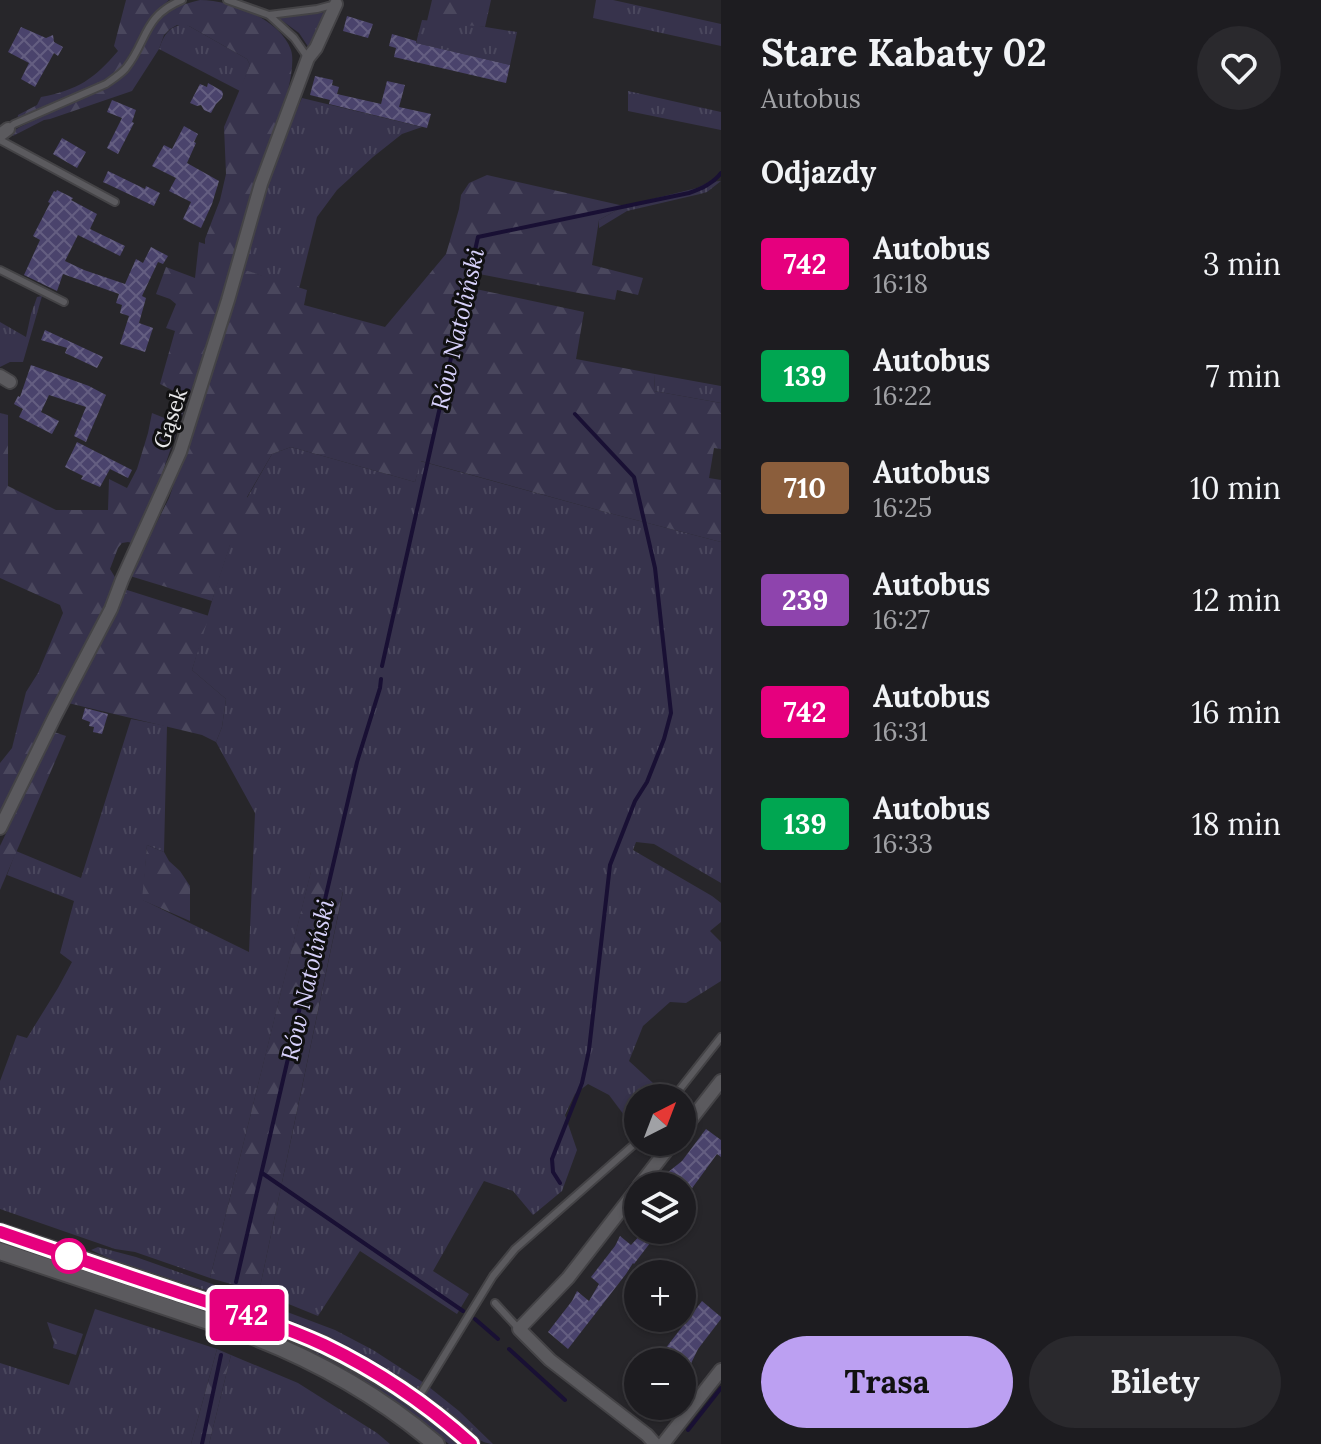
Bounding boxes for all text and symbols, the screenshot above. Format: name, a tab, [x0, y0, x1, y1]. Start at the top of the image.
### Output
button: heart	[1197, 26, 1281, 110]
text: Stare Kabaty 02	[761, 28, 1047, 76]
text: Autobus	[761, 82, 861, 115]
text: Odjazdy	[761, 153, 876, 191]
text: Autobus	[873, 229, 990, 267]
water label: Rów Natoliński	[424, 245, 491, 413]
text: 3 min	[1203, 245, 1281, 283]
text: 742	[784, 246, 826, 282]
text: 16:18	[873, 267, 928, 300]
text: Autobus	[873, 341, 990, 379]
text: 7 min	[1206, 357, 1281, 395]
text: 139	[783, 358, 827, 394]
text: 16:22	[873, 379, 932, 412]
street label: Gąsek	[147, 384, 193, 452]
text: Autobus	[873, 453, 990, 491]
text: 10 min	[1190, 469, 1281, 507]
text: 710	[784, 470, 826, 506]
text: 16:25	[873, 491, 932, 524]
text: Autobus	[873, 565, 990, 603]
text: 12 min	[1193, 581, 1281, 619]
text: 239	[782, 582, 828, 618]
text: 16:27	[873, 603, 930, 636]
text: Autobus	[873, 677, 990, 715]
text: 16 min	[1191, 693, 1281, 731]
text: 742	[784, 694, 826, 730]
text: 16:31	[873, 715, 928, 748]
text: Autobus	[873, 789, 990, 827]
text: 18 min	[1192, 805, 1281, 843]
text: 139	[783, 806, 827, 842]
text: 16:33	[873, 827, 933, 860]
water label: Rów Natoliński	[274, 896, 341, 1064]
north arrow	[624, 1084, 696, 1156]
map controls	[624, 1084, 696, 1420]
button: layers	[624, 1172, 696, 1244]
unlabelled marker	[52, 1239, 86, 1273]
button: +	[624, 1260, 696, 1332]
line badge: 742	[201, 1289, 293, 1341]
text: 742	[226, 1297, 268, 1333]
button: Trasa	[761, 1336, 1013, 1428]
button: Bilety	[1029, 1336, 1281, 1428]
button: −	[624, 1348, 696, 1420]

